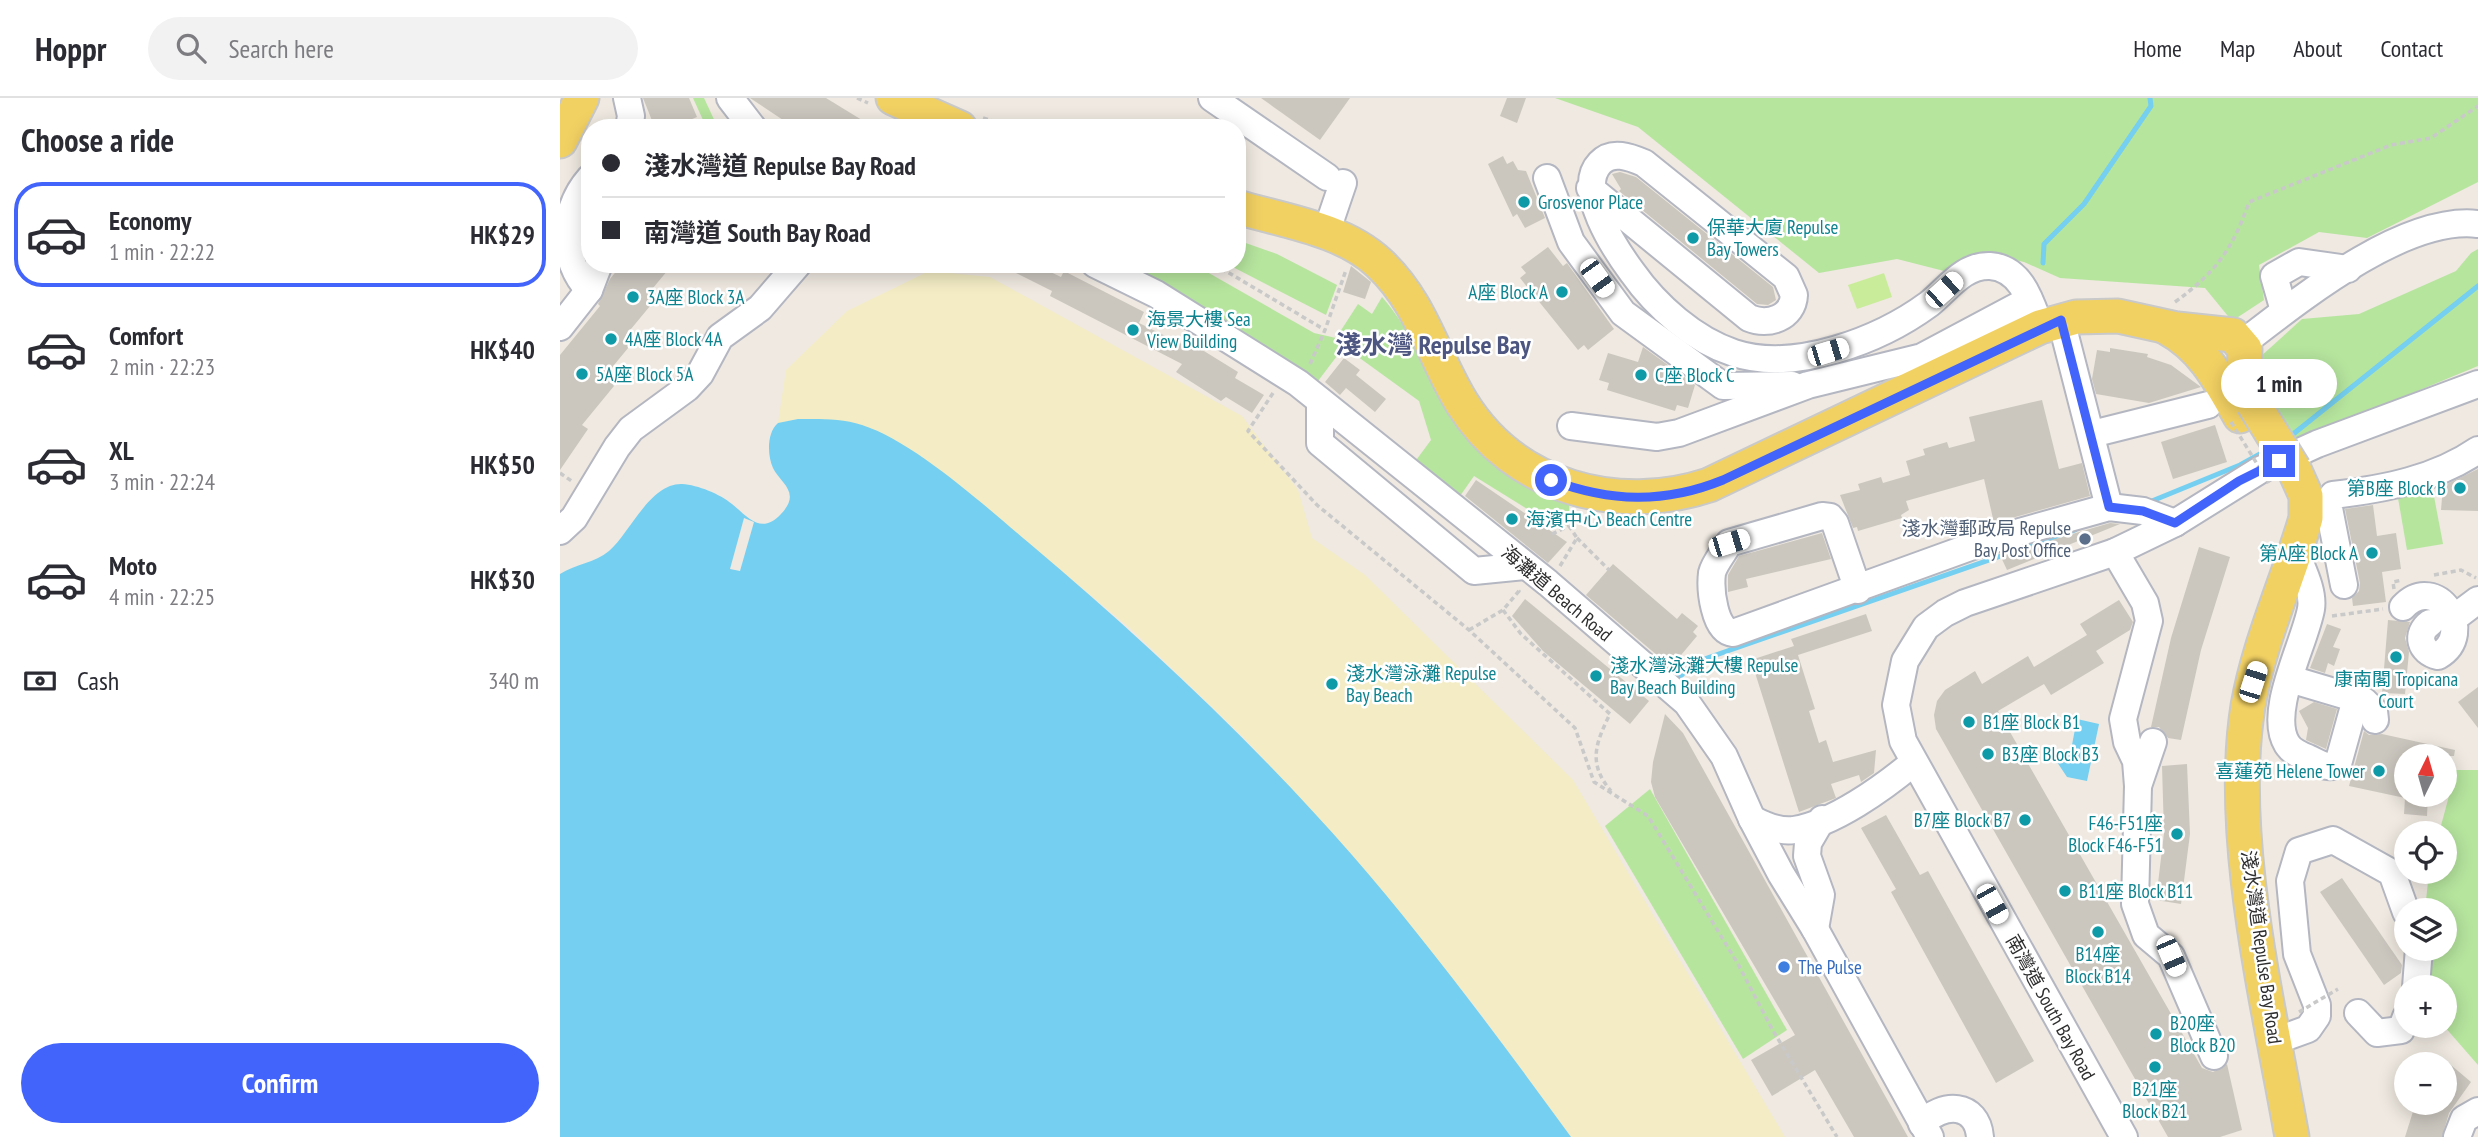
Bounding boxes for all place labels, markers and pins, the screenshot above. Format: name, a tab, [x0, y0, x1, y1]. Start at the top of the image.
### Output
place label: Grosvenor Place	[1538, 190, 1643, 214]
marker: Grosvenor Place	[1516, 194, 1532, 210]
place label: 保華大廈 Repulse Bay Towers	[1707, 215, 1839, 261]
marker: 保華大廈 Repulse Bay Towers	[1685, 230, 1701, 246]
place label: A座 Block A	[1468, 280, 1548, 304]
marker: A座 Block A	[1554, 284, 1570, 300]
place label: 3A座 Block 3A	[647, 285, 744, 309]
marker: 3A座 Block 3A	[625, 289, 641, 305]
place label: 海景大樓 Sea View Building	[1146, 307, 1251, 353]
marker: 海景大樓 Sea View Building	[1125, 322, 1141, 338]
place label: 4A座 Block 4A	[625, 327, 722, 351]
marker: 4A座 Block 4A	[603, 331, 619, 347]
place label: 5A座 Block 5A	[596, 362, 693, 386]
place label: C座 Block C	[1655, 363, 1735, 387]
marker: 5A座 Block 5A	[574, 366, 590, 382]
marker: C座 Block C	[1633, 367, 1649, 383]
place label: 第B座 Block B	[2347, 476, 2446, 500]
marker: 第B座 Block B	[2452, 480, 2468, 496]
place label: 海濱中心 Beach Centre	[1526, 507, 1692, 531]
marker: 海濱中心 Beach Centre	[1504, 511, 1520, 527]
place label: 淺水灣郵政局 Repulse Bay Post Office	[1902, 516, 2071, 562]
marker: 淺水灣郵政局 Repulse Bay Post Office	[2077, 531, 2093, 547]
place label: 第A座 Block A	[2259, 541, 2358, 565]
marker: 第A座 Block A	[2364, 545, 2380, 561]
marker: 康南閣 Tropicana Court	[2388, 649, 2404, 665]
place label: 淺水灣泳灘大樓 Repulse Bay Beach Building	[1610, 653, 1799, 699]
place label: 淺水灣泳灘 Repulse Bay Beach	[1346, 661, 1497, 707]
place label: 康南閣 Tropicana Court	[2334, 667, 2458, 713]
marker: 淺水灣泳灘大樓 Repulse Bay Beach Building	[1588, 668, 1604, 684]
marker: 淺水灣泳灘 Repulse Bay Beach	[1324, 676, 1340, 692]
place label: B1座 Block B1	[1983, 710, 2080, 734]
marker: B1座 Block B1	[1961, 714, 1977, 730]
place label: B3座 Block B3	[2002, 742, 2099, 766]
marker: B3座 Block B3	[1980, 746, 1996, 762]
place label: 喜蓮苑 Helene Tower	[2215, 759, 2366, 783]
marker: 喜蓮苑 Helene Tower	[2371, 763, 2387, 779]
place label: B7座 Block B7	[1914, 808, 2011, 832]
place label: F46-F51座 Block F46-F51	[2068, 811, 2163, 857]
marker: B7座 Block B7	[2017, 812, 2033, 828]
marker: F46-F51座 Block F46-F51	[2169, 826, 2185, 842]
place label: B11座 Block B11	[2079, 879, 2193, 903]
marker: B11座 Block B11	[2057, 883, 2073, 899]
marker: B14座 Block B14	[2090, 924, 2106, 940]
place label: B14座 Block B14	[2065, 942, 2131, 988]
place label: The Pulse	[1798, 955, 1862, 979]
marker: The Pulse	[1776, 959, 1792, 975]
place label: B20座 Block B20	[2170, 1011, 2235, 1057]
marker: B20座 Block B20	[2148, 1026, 2164, 1042]
marker: B21座 Block B21	[2147, 1059, 2163, 1075]
place label: B21座 Block B21	[2122, 1077, 2188, 1123]

